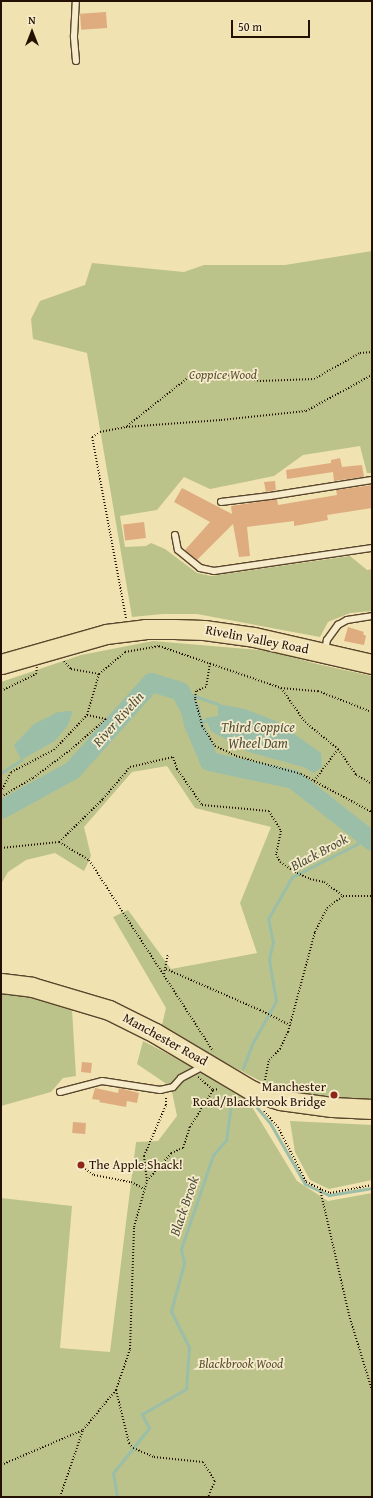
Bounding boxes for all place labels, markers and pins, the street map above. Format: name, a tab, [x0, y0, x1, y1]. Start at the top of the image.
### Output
place label: Manchester Road/Blackbrook Bridge	[193, 1080, 326, 1111]
marker: Manchester Road/Blackbrook Bridge	[329, 1090, 339, 1100]
place label: The Apple Shack!	[89, 1157, 183, 1173]
marker: The Apple Shack!	[76, 1160, 86, 1170]

